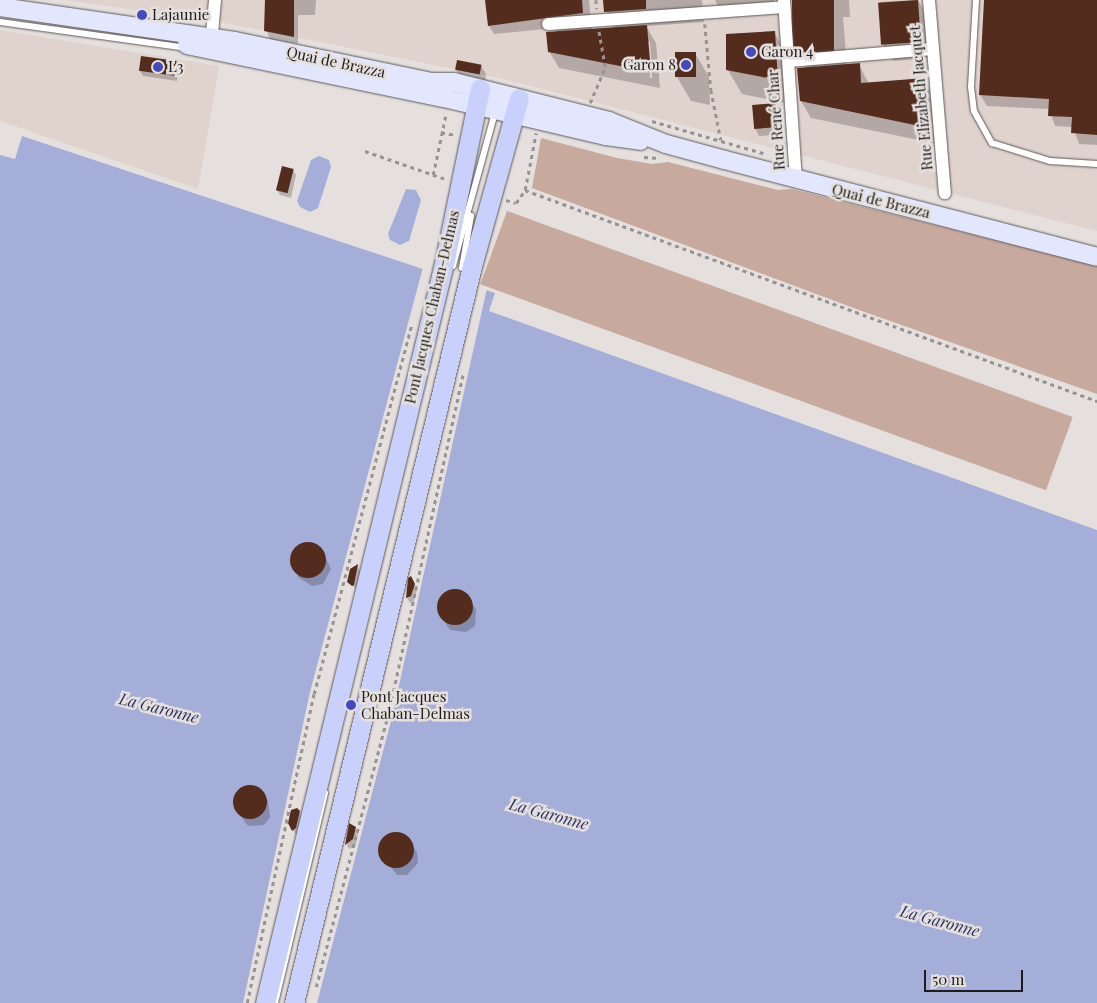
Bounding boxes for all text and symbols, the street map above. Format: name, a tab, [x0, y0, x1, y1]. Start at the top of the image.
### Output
place label: Lajaunie	[152, 6, 209, 24]
marker: Lajaunie	[136, 9, 148, 21]
street label: Rue Elizabeth Jacquet	[906, 25, 936, 171]
street label: Quai de Brazza	[285, 43, 387, 81]
place label: Garon 4	[761, 43, 814, 61]
marker: Garon 4	[745, 46, 757, 58]
place label: Garon 8	[623, 56, 676, 74]
place label: L3	[168, 58, 184, 76]
marker: Garon 8	[680, 59, 692, 71]
marker: L3	[152, 61, 164, 73]
street label: Rue René Char	[764, 69, 788, 171]
street label: Quai de Brazza	[830, 180, 932, 222]
street label: Pont Jacques Chaban-Delmas	[401, 208, 463, 406]
place label: Pont Jacques Chaban-Delmas	[361, 687, 470, 722]
water label: La Garonne	[117, 689, 201, 727]
marker: Pont Jacques Chaban-Delmas	[345, 699, 357, 711]
water label: La Garonne	[507, 794, 591, 834]
water label: La Garonne	[898, 901, 982, 941]
scale bar	[927, 960, 1026, 992]
text: 50 m	[932, 969, 964, 989]

